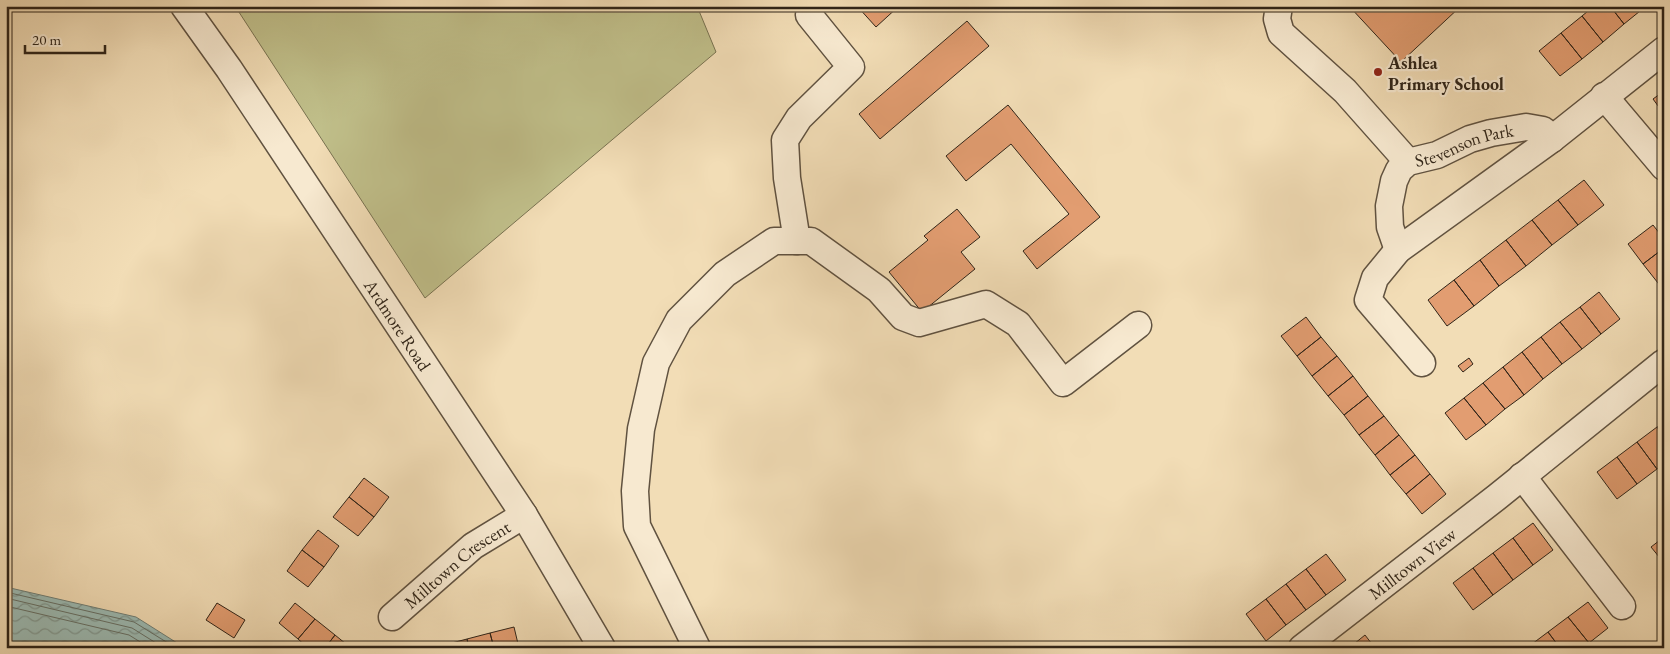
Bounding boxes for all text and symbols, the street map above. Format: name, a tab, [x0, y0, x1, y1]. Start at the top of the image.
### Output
scale bar	[25, 22, 105, 54]
text: 20 m	[32, 30, 61, 49]
place label: Ashlea Primary School	[1387, 51, 1504, 95]
marker: Ashlea Primary School	[1372, 66, 1384, 78]
street label: Stevenson Park	[1412, 118, 1516, 171]
street label: Ardmore Road	[359, 274, 437, 376]
street label: Milltown Crescent	[399, 515, 515, 613]
street label: Milltown View	[1364, 521, 1461, 604]

